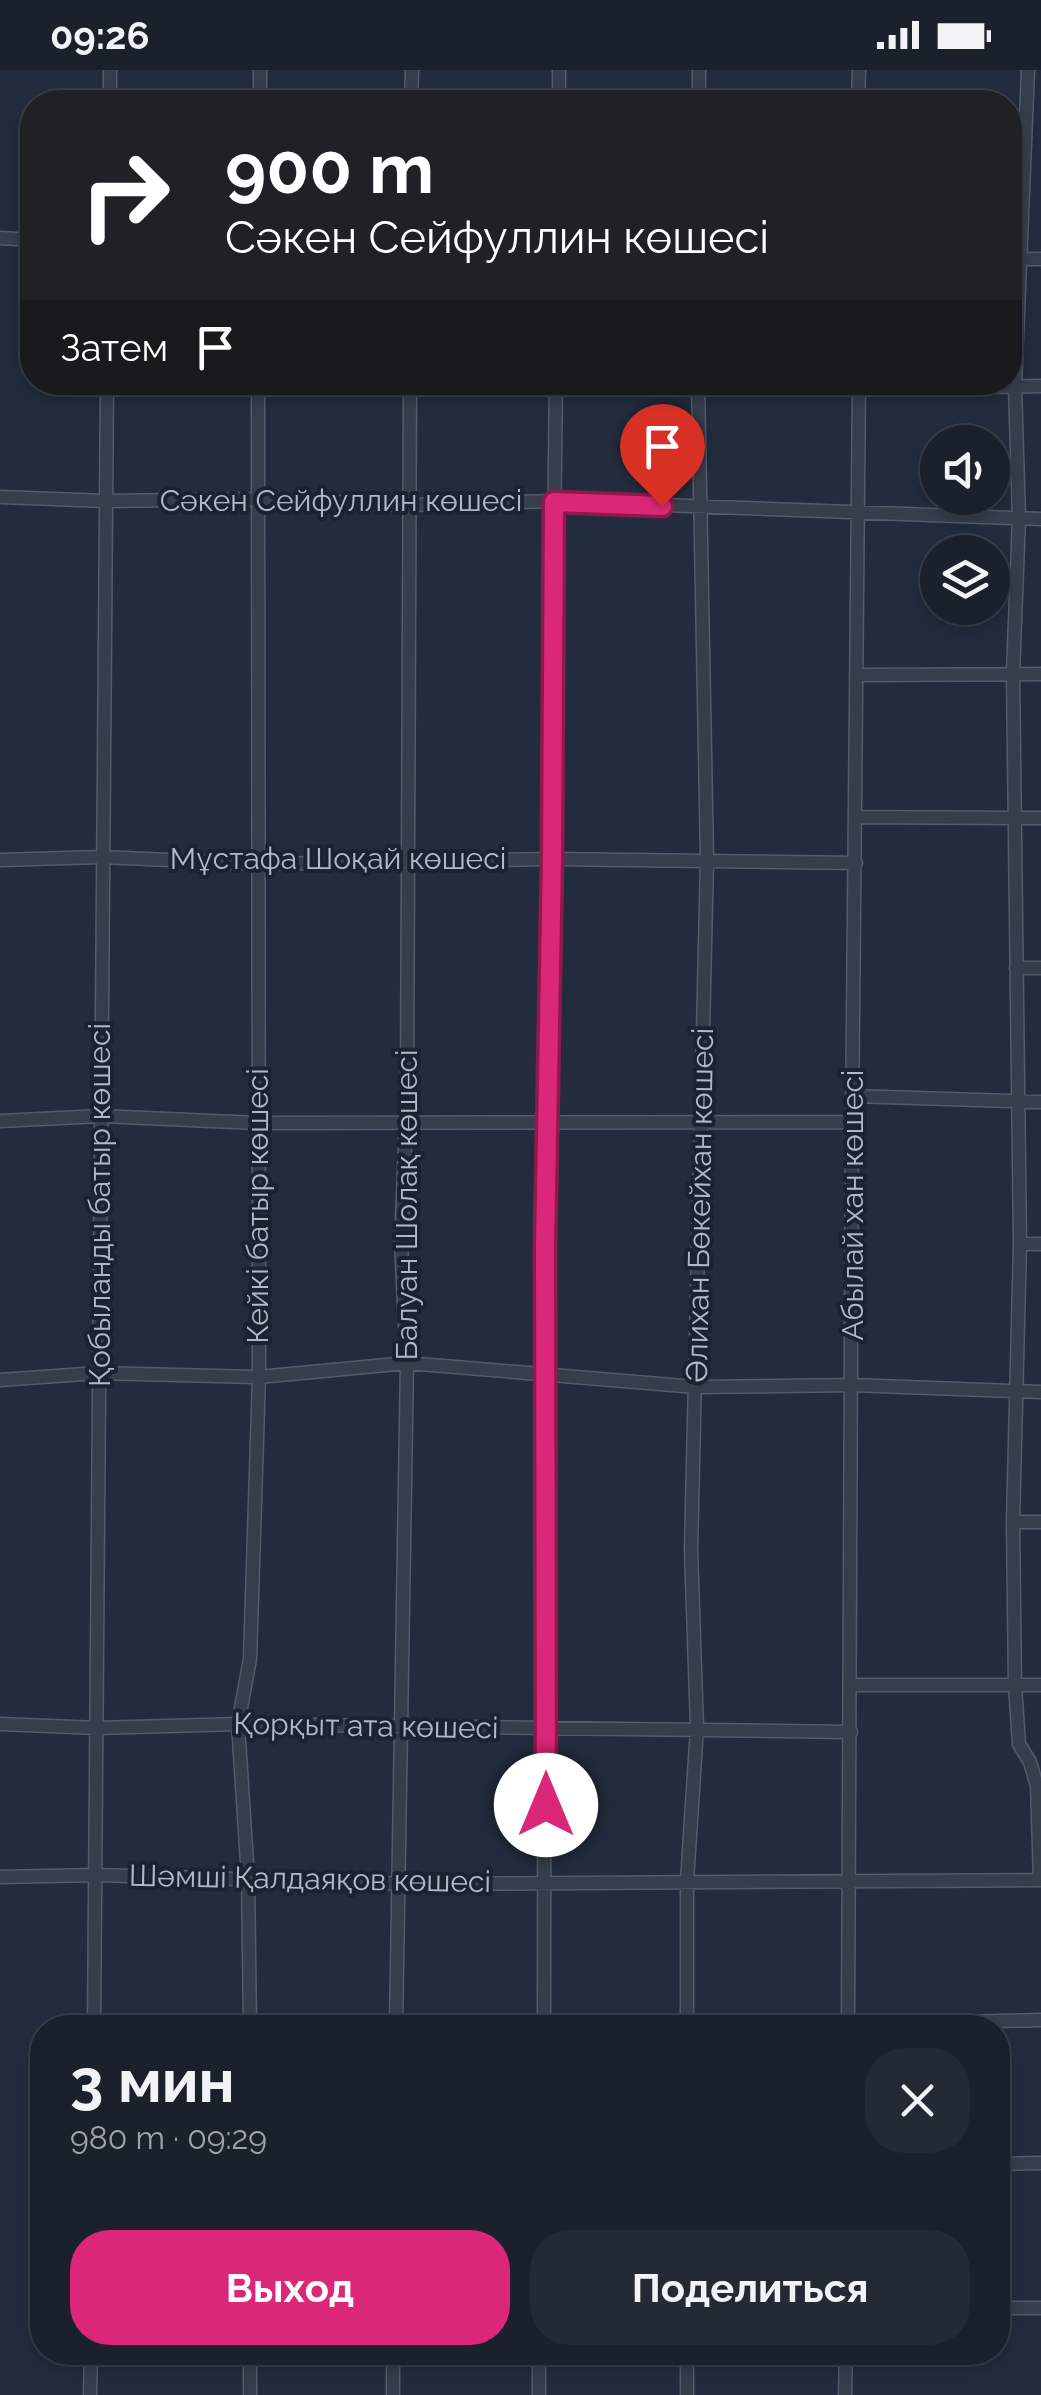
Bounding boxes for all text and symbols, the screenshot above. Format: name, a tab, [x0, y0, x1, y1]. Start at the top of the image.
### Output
text: 09:26	[50, 13, 150, 58]
text: 900 m	[225, 127, 434, 209]
icon: right	[60, 130, 190, 260]
text: Сәкен Сейфуллин көшесі	[225, 211, 769, 264]
icon: arrive	[188, 320, 243, 375]
text: Затем	[60, 325, 168, 370]
pin	[620, 404, 705, 507]
icon: arrive	[635, 419, 690, 474]
map controls	[920, 425, 1010, 625]
button: sound	[920, 425, 1010, 515]
street label: Сәкен Сейфуллин көшесі	[160, 483, 522, 518]
button: layers	[920, 535, 1010, 625]
street label: Мұстафа Шоқай көшесі	[170, 841, 506, 876]
street label: Қобыланды батыр көшесі	[82, 1023, 117, 1387]
street label: Әлихан Бөкейхан көшесі	[679, 1027, 720, 1383]
street label: Балуан Шолақ көшесі	[389, 1049, 424, 1361]
street label: Кейкі батыр көшесі	[240, 1068, 275, 1344]
street label: Абылай хан көшесі	[835, 1070, 870, 1340]
street label: Қорқыт ата көшесі	[233, 1706, 499, 1745]
position arrow	[494, 1753, 598, 1857]
street label: Шәмші Қалдаяқов көшесі	[129, 1858, 491, 1899]
text: 3 мин	[70, 2046, 235, 2116]
button: close	[865, 2048, 970, 2153]
text: 980 m · 09:29	[70, 2119, 267, 2156]
button: Выход	[70, 2230, 510, 2345]
button: Поделиться	[530, 2230, 970, 2345]

